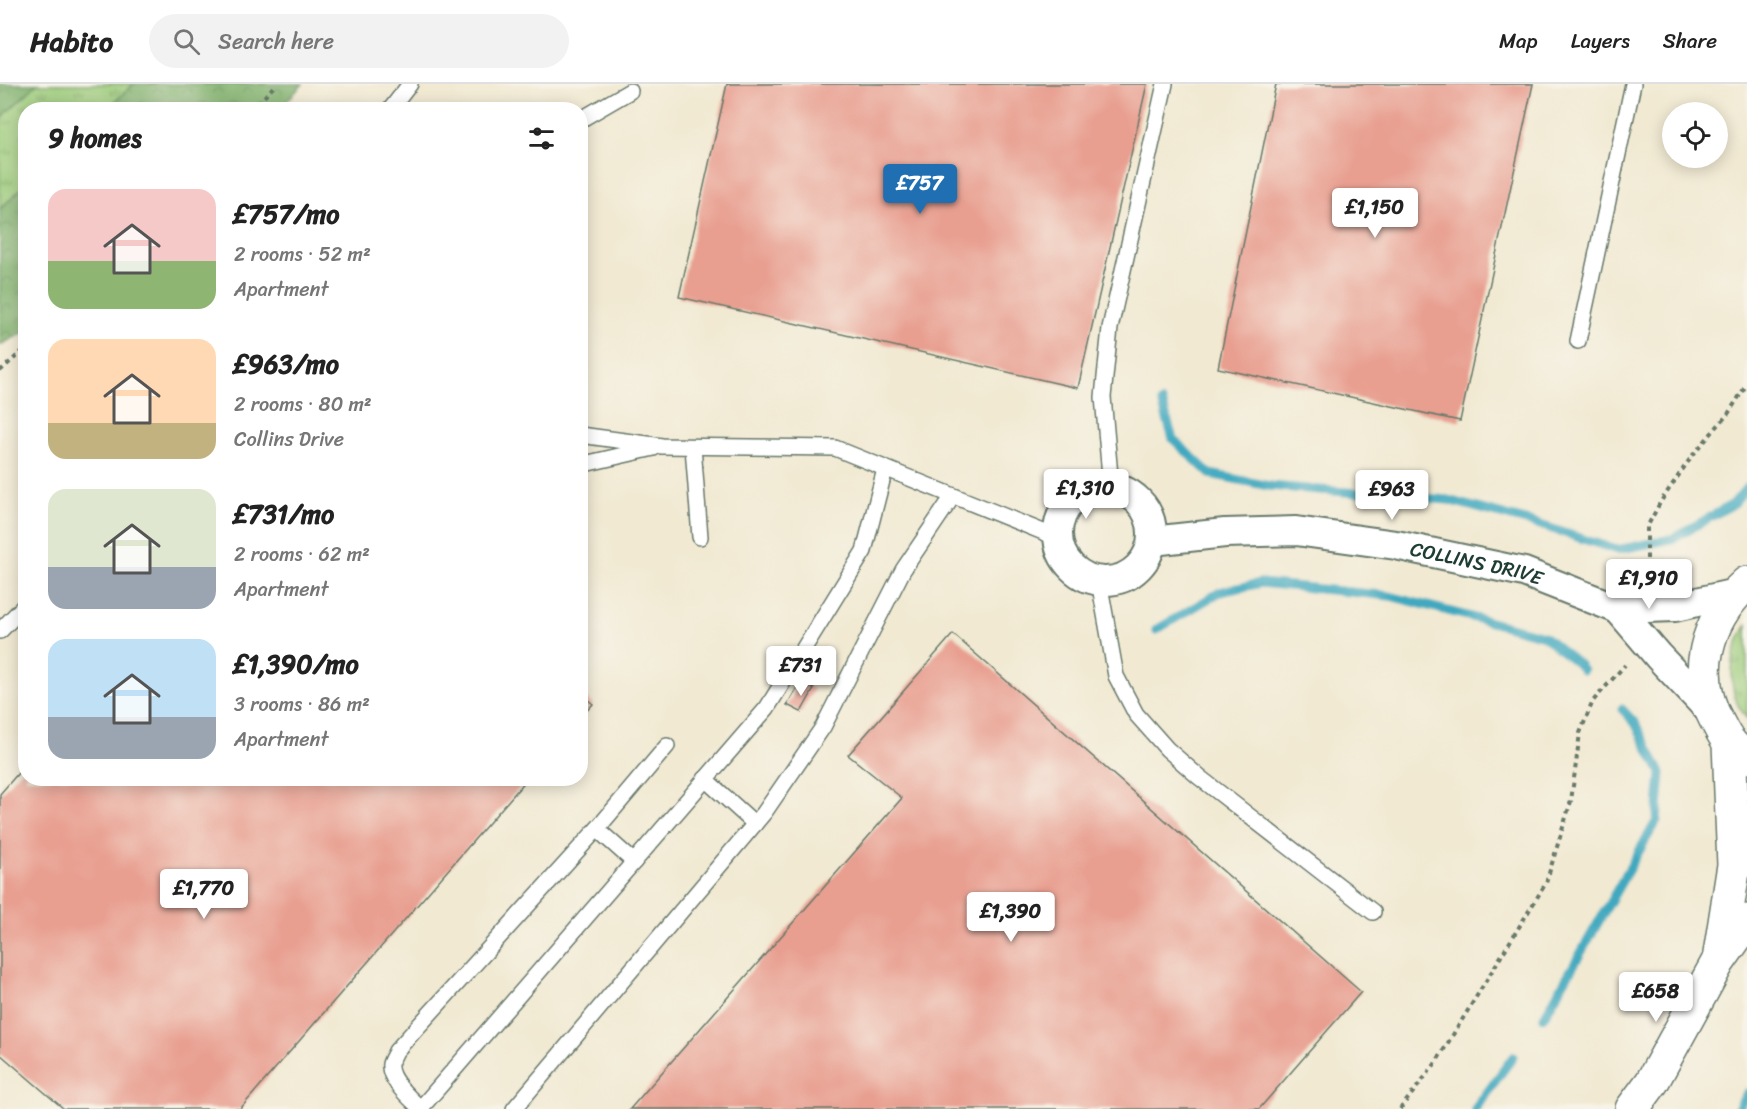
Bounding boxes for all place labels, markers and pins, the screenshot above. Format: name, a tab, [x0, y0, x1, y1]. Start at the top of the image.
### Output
pin: £757	[884, 164, 956, 215]
pin: £1,150	[1326, 188, 1424, 239]
pin: £1,310	[1037, 469, 1135, 520]
pin: £963	[1356, 470, 1428, 521]
pin: £1,910	[1600, 559, 1698, 610]
pin: £731	[765, 646, 837, 697]
pin: £1,770	[155, 869, 253, 920]
pin: £1,390	[962, 892, 1060, 943]
pin: £658	[1620, 972, 1692, 1023]

